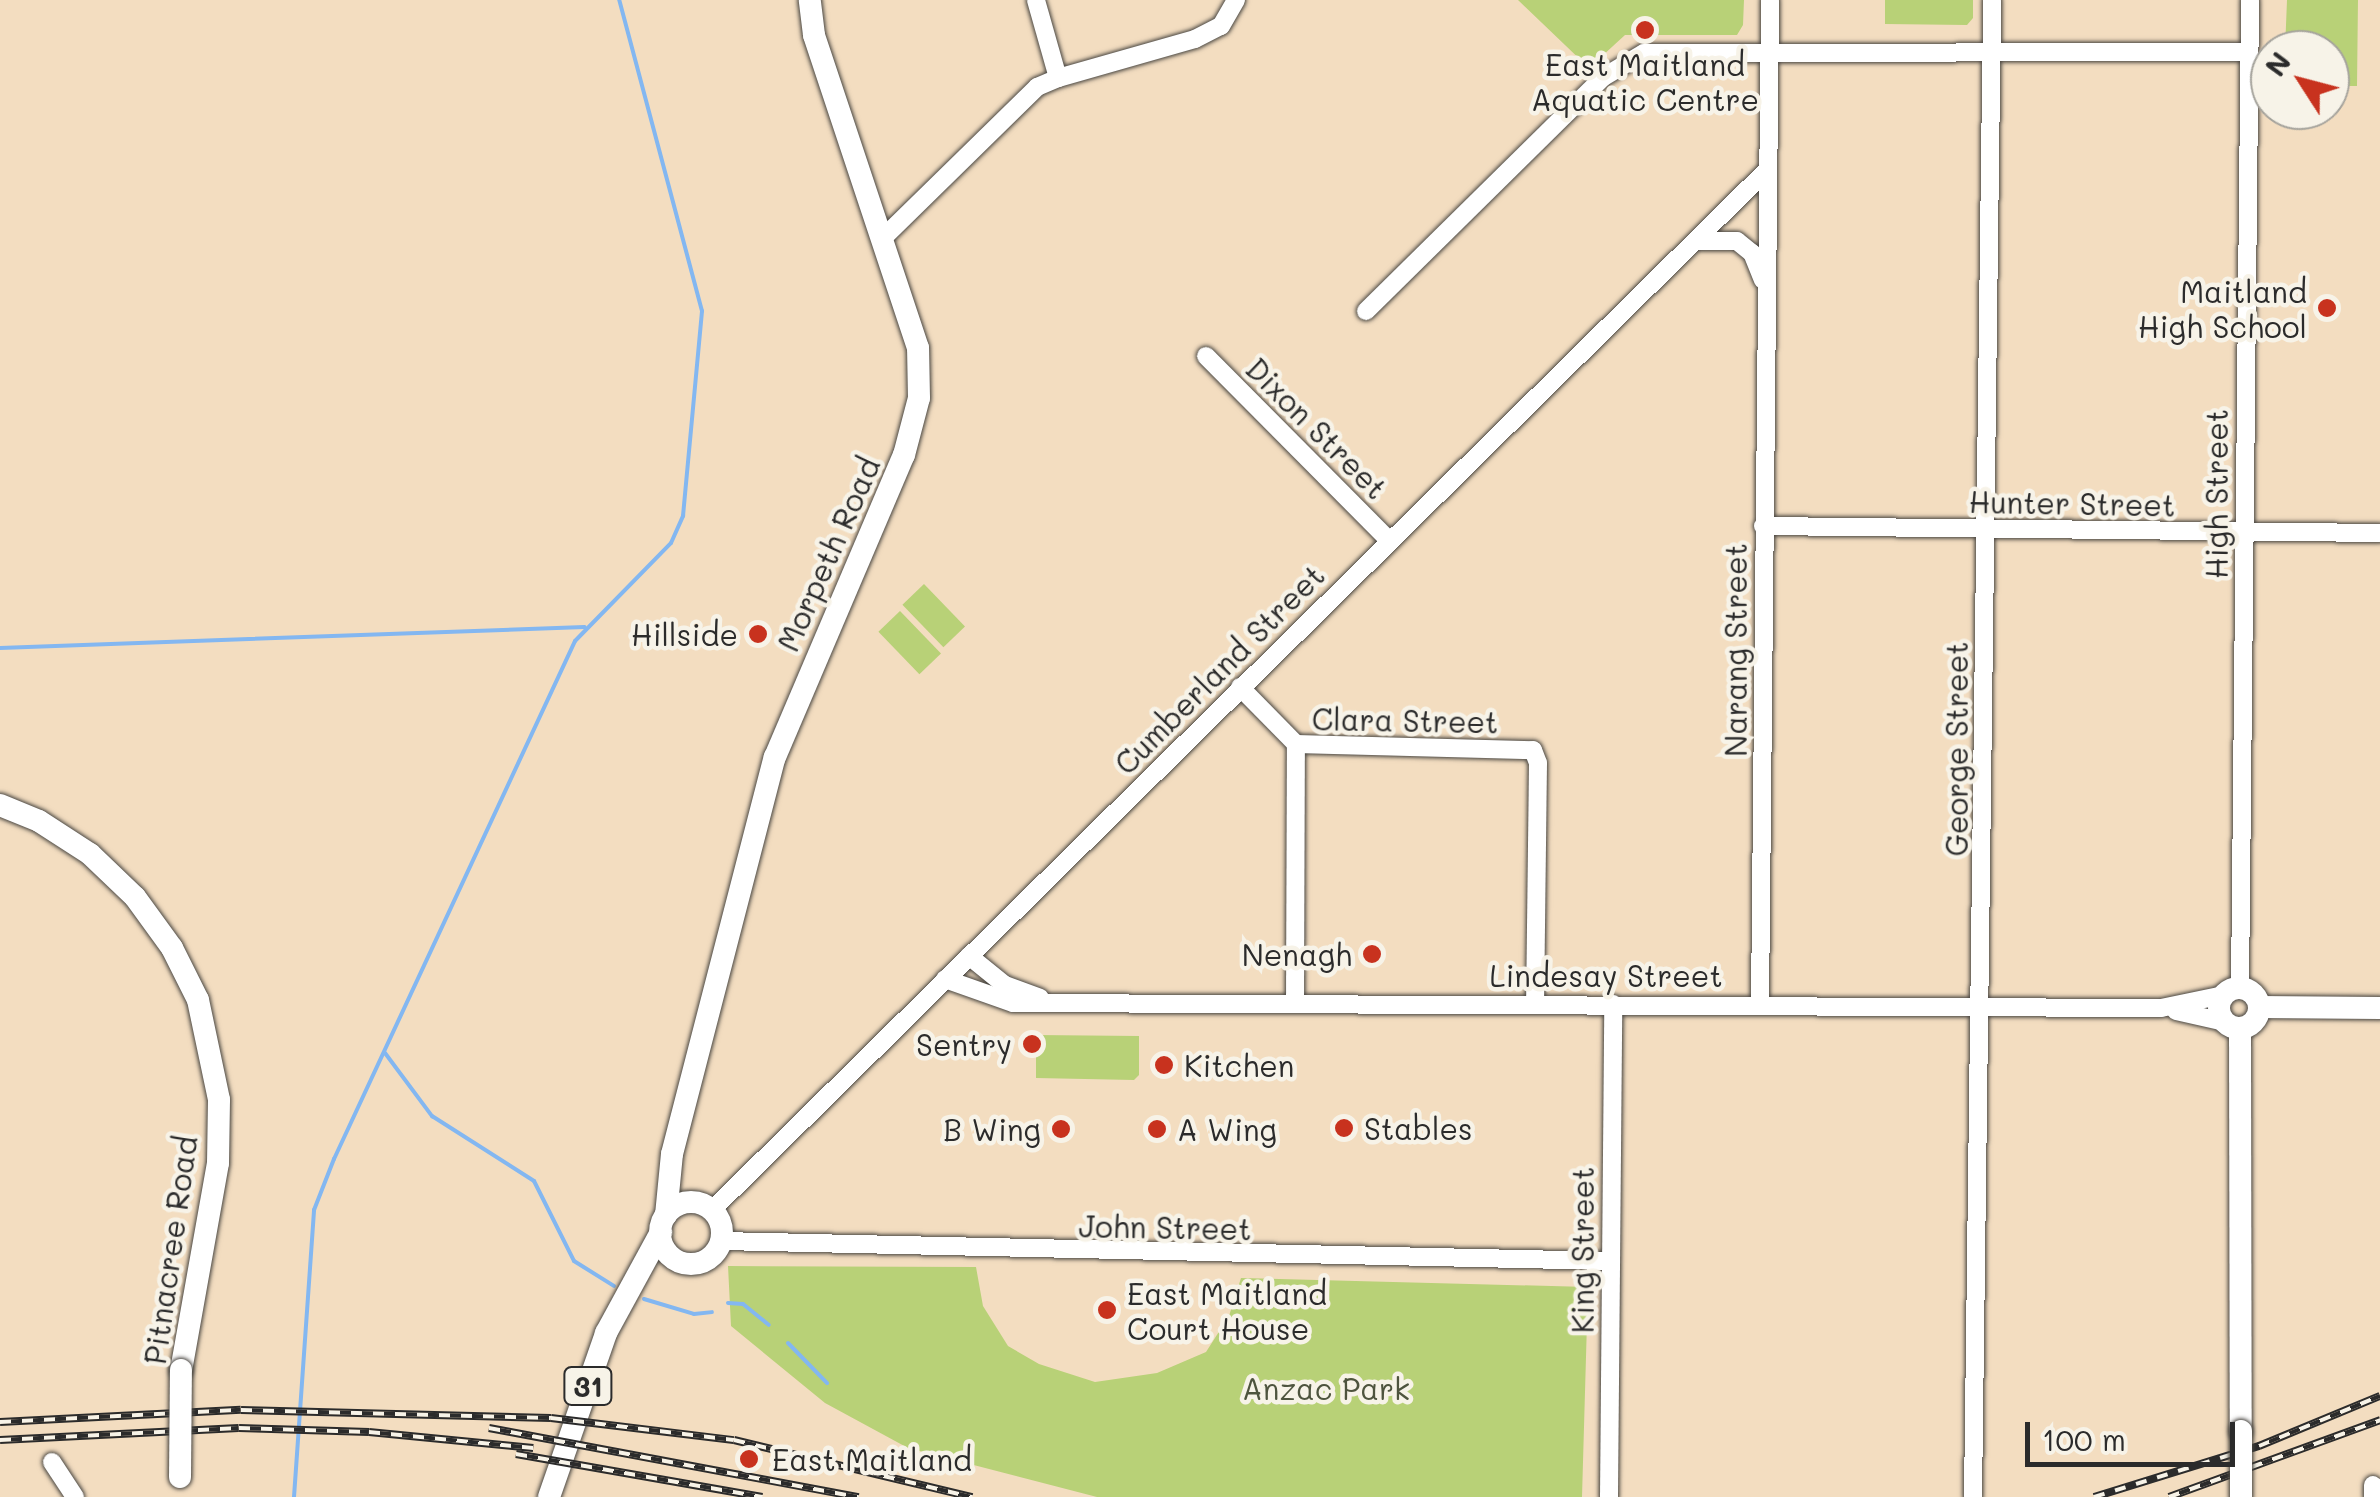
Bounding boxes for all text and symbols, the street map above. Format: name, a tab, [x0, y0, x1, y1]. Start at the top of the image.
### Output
marker: East Maitland Aquatic Centre	[1634, 19, 1656, 41]
north arrow	[2250, 30, 2350, 130]
text: N	[2257, 44, 2298, 83]
place label: East Maitland Aquatic Centre	[1531, 46, 1759, 116]
place label: Maitland High School	[2138, 273, 2307, 344]
marker: Maitland High School	[2316, 297, 2338, 319]
street label: Dixon Street	[1239, 350, 1395, 506]
street label: High Street	[2198, 409, 2234, 579]
street label: Morpeth Road	[769, 452, 887, 656]
street label: Hunter Street	[1969, 483, 2175, 523]
street label: Narang Street	[1717, 543, 1753, 757]
street label: Cumberland Street	[1107, 557, 1331, 781]
place label: Hillside	[631, 616, 738, 652]
marker: Hillside	[747, 623, 769, 645]
street label: George Street	[1938, 642, 1974, 856]
street label: Clara Street	[1311, 700, 1499, 740]
place label: Nenagh	[1242, 936, 1352, 972]
marker: Nenagh	[1361, 943, 1383, 965]
street label: Lindesay Street	[1489, 957, 1723, 993]
place label: Sentry	[916, 1026, 1012, 1062]
marker: Sentry	[1021, 1033, 1043, 1055]
place label: Kitchen	[1184, 1047, 1294, 1083]
marker: Kitchen	[1153, 1054, 1175, 1076]
place label: Stables	[1364, 1110, 1473, 1146]
place label: B Wing	[943, 1111, 1041, 1147]
place label: A Wing	[1177, 1111, 1277, 1147]
marker: Stables	[1333, 1117, 1355, 1139]
marker: B Wing	[1050, 1118, 1072, 1140]
marker: A Wing	[1146, 1118, 1168, 1140]
street label: Pitnacree Road	[136, 1134, 204, 1366]
street label: King Street	[1564, 1167, 1600, 1333]
street label: John Street	[1078, 1207, 1252, 1247]
place label: East Maitland Court House	[1127, 1275, 1327, 1346]
marker: East Maitland Court House	[1096, 1299, 1118, 1321]
road number: 31	[563, 1363, 613, 1409]
park label: Anzac Park	[1242, 1370, 1410, 1406]
scale bar	[2030, 1402, 2240, 1464]
text: 100 m	[2042, 1419, 2126, 1459]
place label: East Maitland	[772, 1441, 972, 1477]
marker: East Maitland	[736, 1446, 762, 1472]

